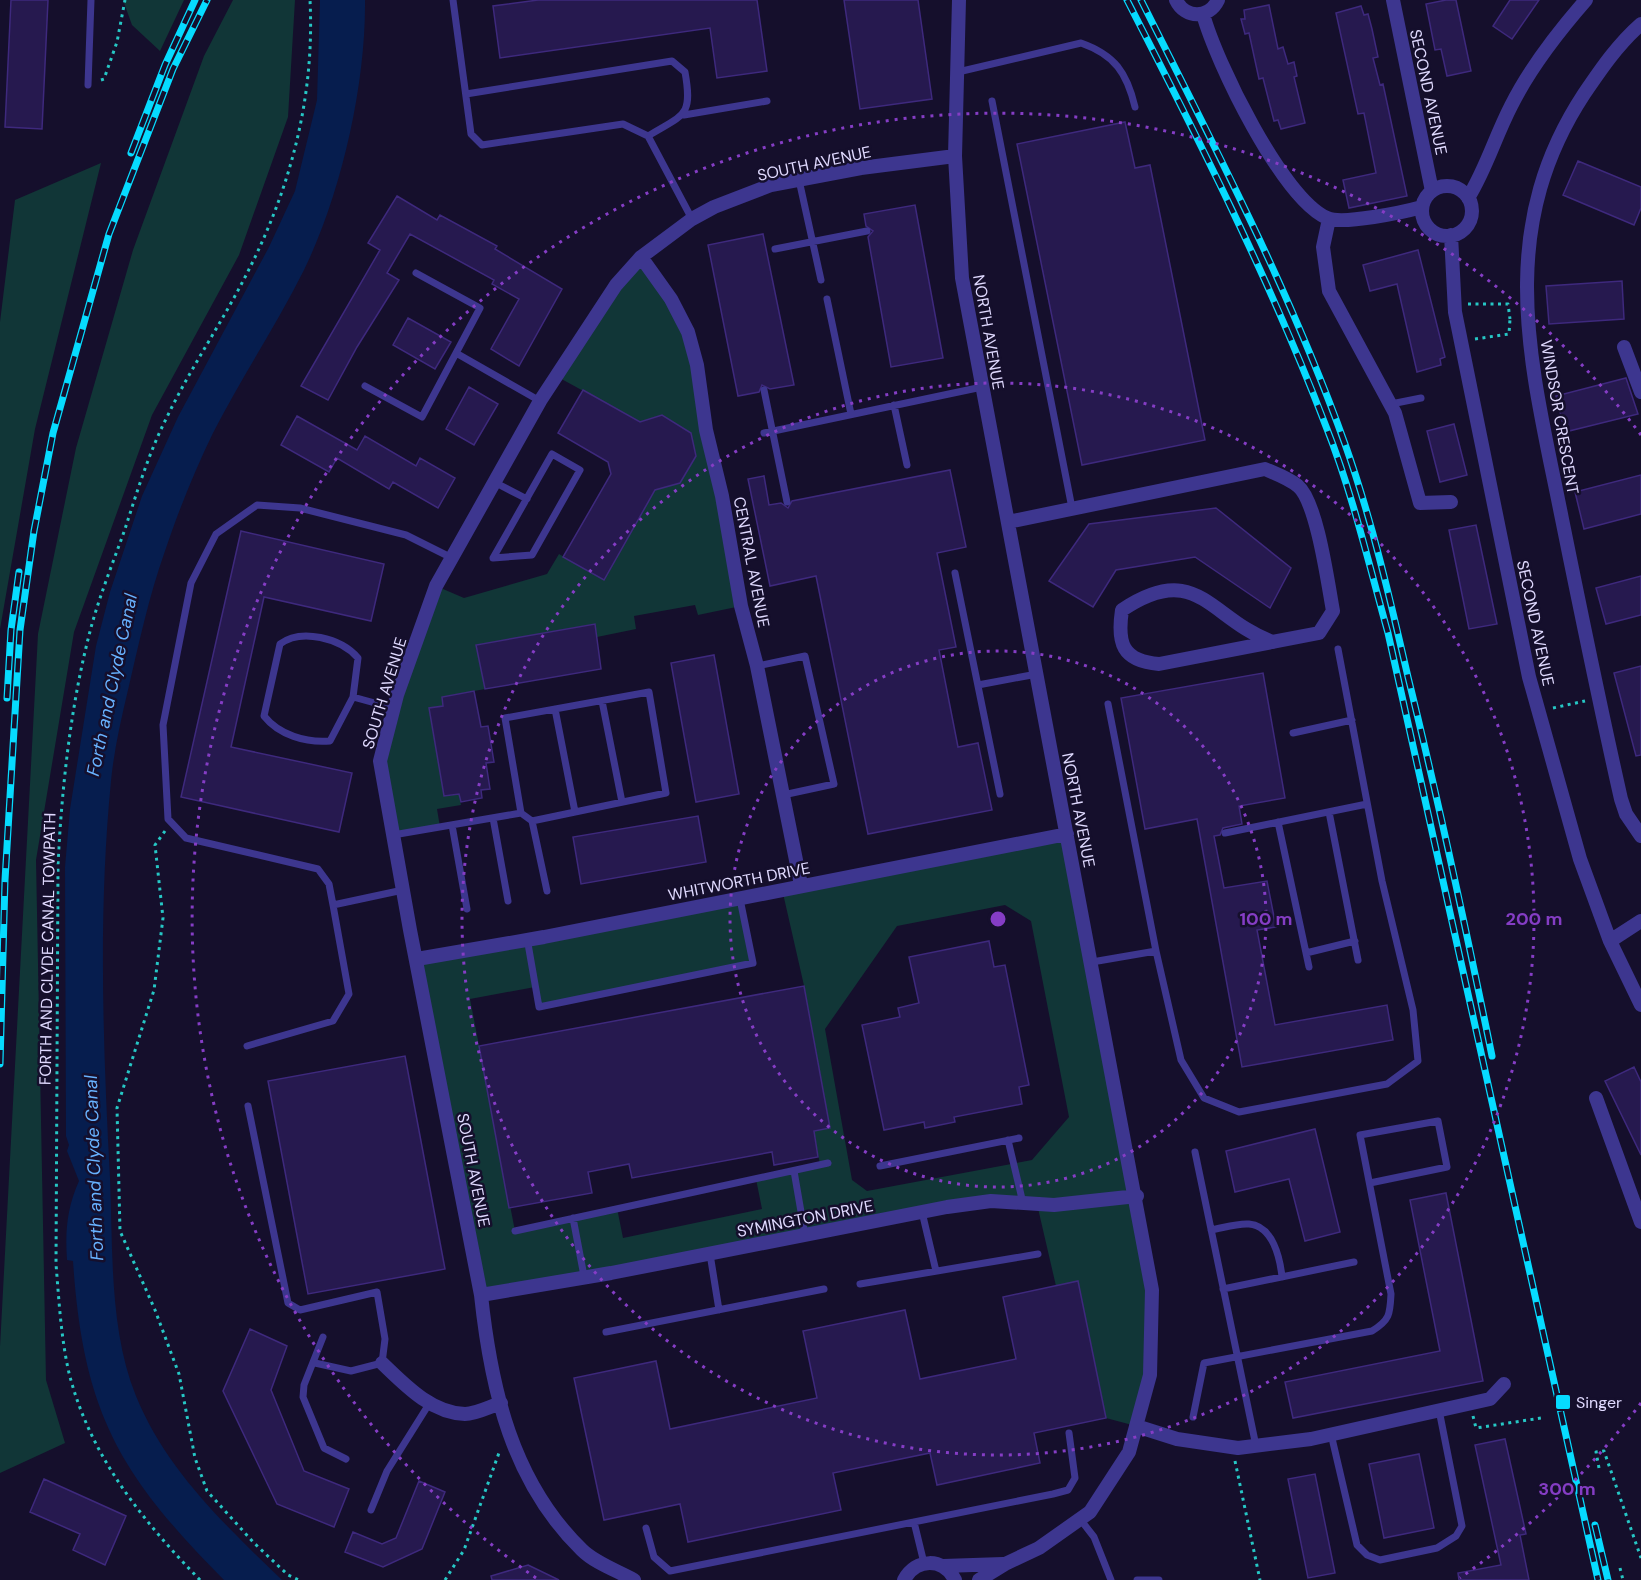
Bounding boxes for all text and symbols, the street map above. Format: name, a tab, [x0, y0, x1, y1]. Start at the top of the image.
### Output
street label: SECOND AVENUE	[1405, 27, 1452, 157]
street label: SOUTH AVENUE	[755, 141, 873, 186]
street label: NORTH AVENUE	[968, 273, 1009, 391]
street label: WINDSOR CRESCENT	[1536, 338, 1583, 496]
street label: CENTRAL AVENUE	[729, 495, 774, 629]
street label: SECOND AVENUE	[1512, 558, 1559, 688]
water label: Forth and Clyde Canal	[81, 591, 143, 778]
street label: SOUTH AVENUE	[358, 635, 411, 752]
street label: NORTH AVENUE	[1057, 751, 1100, 869]
street label: FORTH AND CLYDE CANAL TOWPATH	[35, 813, 60, 1085]
street label: WHITWORTH DRIVE	[666, 857, 812, 906]
text: 100 m	[1239, 907, 1293, 931]
text: 200 m	[1506, 907, 1562, 931]
centre of rings	[988, 909, 1008, 929]
water label: Forth and Clyde Canal	[79, 1074, 109, 1261]
street label: SOUTH AVENUE	[452, 1111, 495, 1229]
street label: SYMINGTON DRIVE	[735, 1195, 875, 1242]
place label: Singer	[1576, 1392, 1622, 1413]
marker: Singer	[1554, 1393, 1572, 1411]
text: 300 m	[1538, 1477, 1596, 1501]

